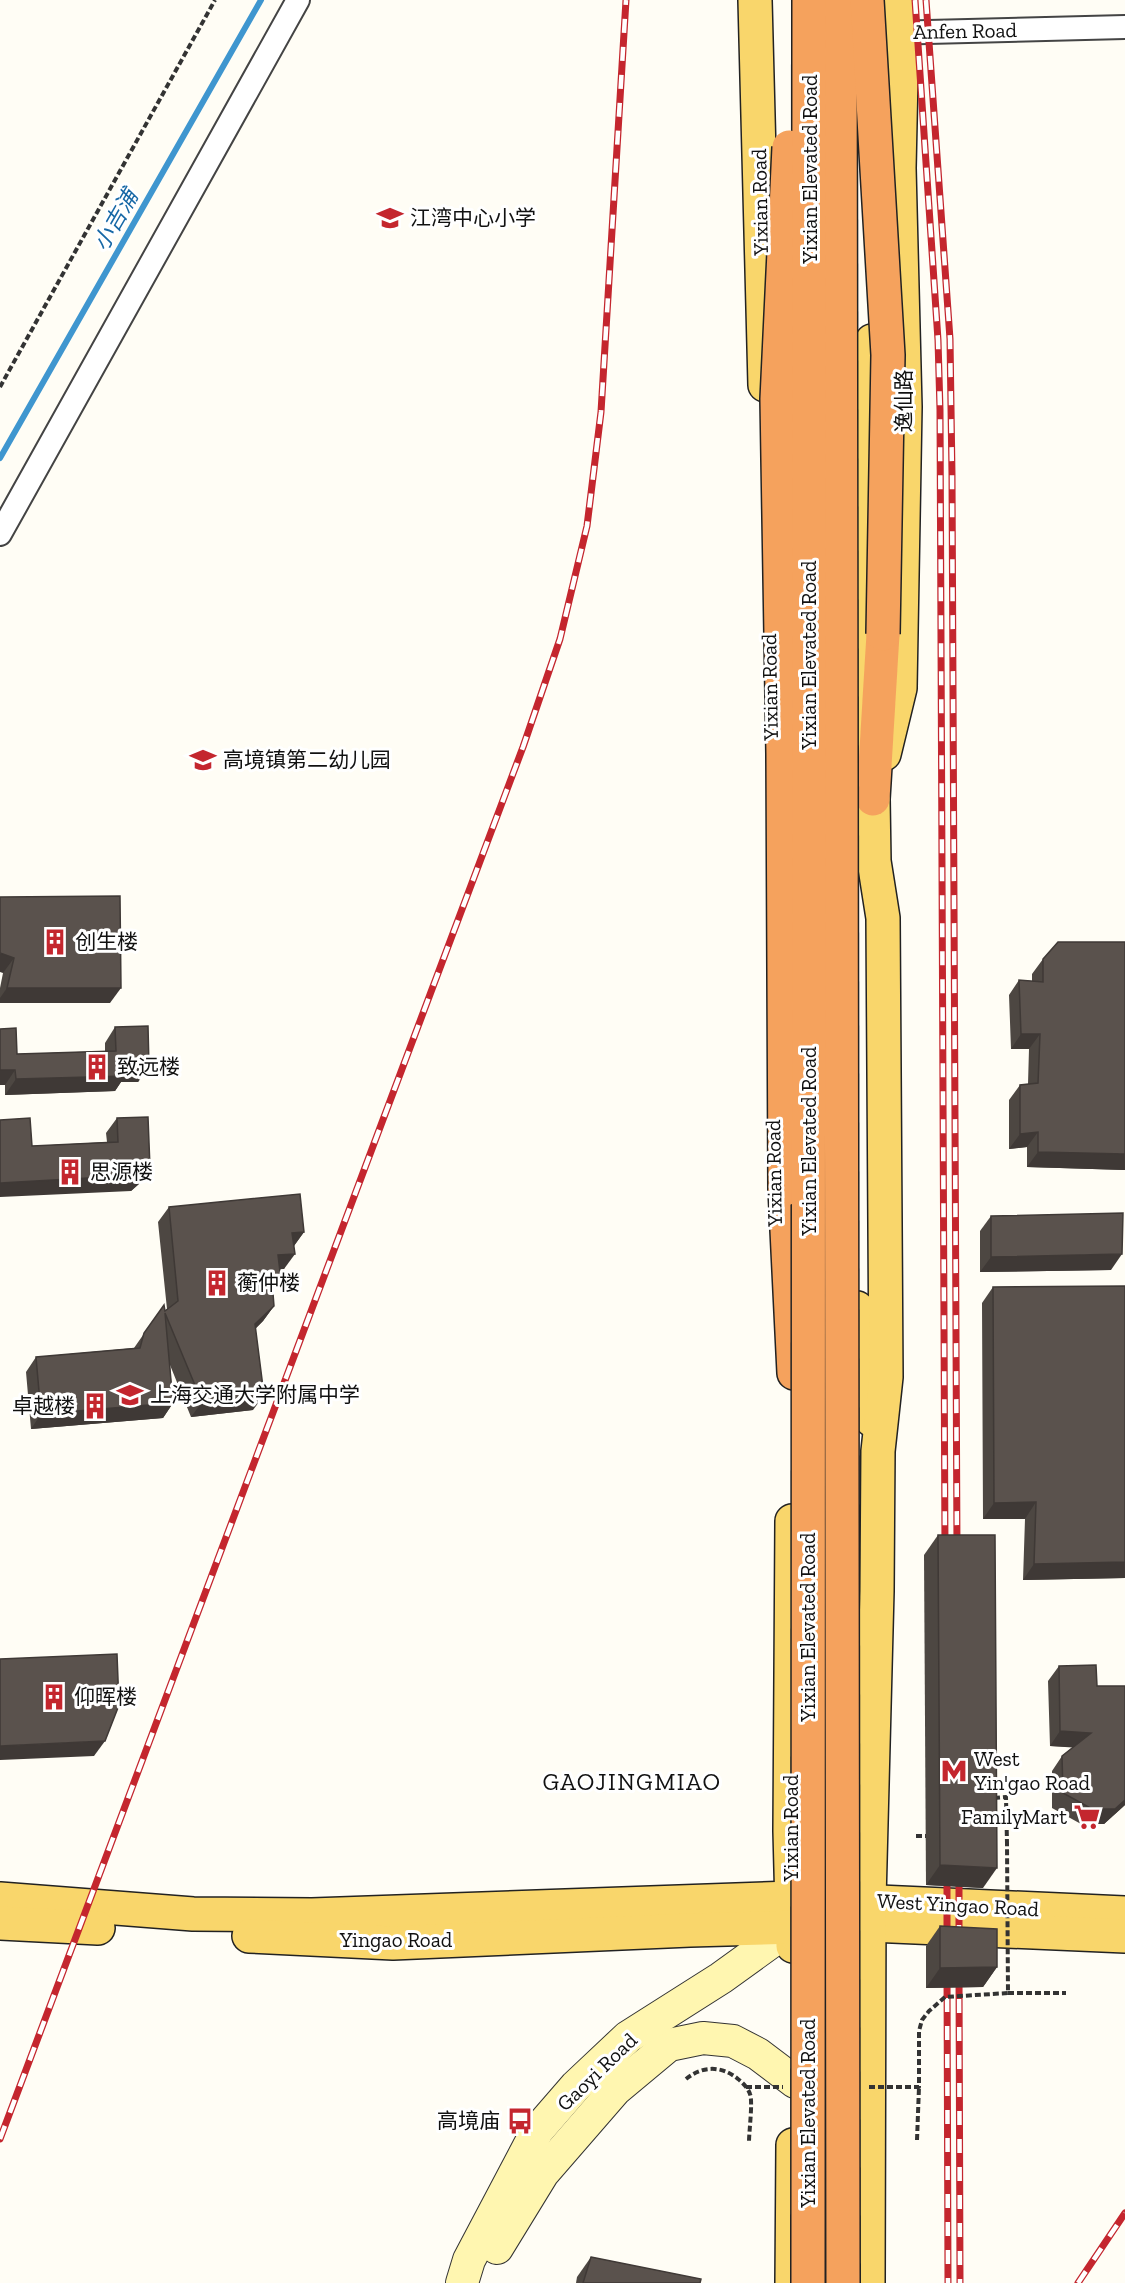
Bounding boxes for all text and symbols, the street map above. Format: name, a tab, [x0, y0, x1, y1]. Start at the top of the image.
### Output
street label: Anfen Road	[913, 17, 1018, 44]
street label: Yixian Elevated Road	[797, 74, 822, 265]
street label: Yixian Road	[746, 148, 773, 257]
water label: 小吉浦	[87, 182, 145, 256]
school or university icon: 江湾中心小学	[375, 203, 405, 233]
place label: 江湾中心小学	[410, 205, 536, 230]
street label: 逸仙路	[891, 370, 916, 433]
street label: Yixian Elevated Road	[796, 560, 821, 751]
street label: Yixian Road	[756, 633, 783, 742]
school or university icon: 高境镇第二幼儿园	[188, 745, 218, 775]
place label: 高境镇第二幼儿园	[223, 747, 391, 772]
building icon: 创生楼	[40, 927, 70, 957]
place label: 创生楼	[75, 929, 138, 954]
street label: Yixian Elevated Road	[796, 1046, 821, 1237]
building icon: 致远楼	[82, 1052, 112, 1082]
place label: 致远楼	[117, 1054, 180, 1079]
street label: Yixian Road	[760, 1119, 787, 1228]
building icon: 思源楼	[55, 1157, 85, 1187]
place label: 思源楼	[90, 1159, 153, 1184]
building icon: 蘅仲楼	[202, 1268, 232, 1298]
place label: 蘅仲楼	[237, 1270, 300, 1295]
school or university icon: 上海交通大学附属中学	[115, 1380, 145, 1410]
place label: 上海交通大学附属中学	[150, 1382, 360, 1407]
building icon: 卓越楼	[80, 1391, 110, 1421]
place label: 卓越楼	[12, 1393, 75, 1418]
street label: Yixian Elevated Road	[795, 1532, 820, 1723]
building icon: 仰晖楼	[39, 1682, 69, 1712]
place label: 仰晖楼	[74, 1684, 137, 1709]
place label: West Yin'gao Road	[973, 1746, 1091, 1795]
metro station icon: West Yin'gao Road	[939, 1756, 969, 1786]
district label: GAOJINGMIAO	[543, 1767, 721, 1796]
street label: Yixian Road	[778, 1774, 803, 1883]
supermarket icon: FamilyMart	[1072, 1802, 1102, 1832]
place label: FamilyMart	[961, 1804, 1067, 1829]
street label: West Yingao Road	[876, 1888, 1040, 1921]
street label: Yingao Road	[339, 1927, 453, 1952]
street label: Yixian Elevated Road	[795, 2018, 820, 2209]
street label: Gaoyi Road	[551, 2027, 642, 2116]
bus stop icon: 高境庙	[505, 2106, 535, 2136]
place label: 高境庙	[437, 2108, 500, 2133]

